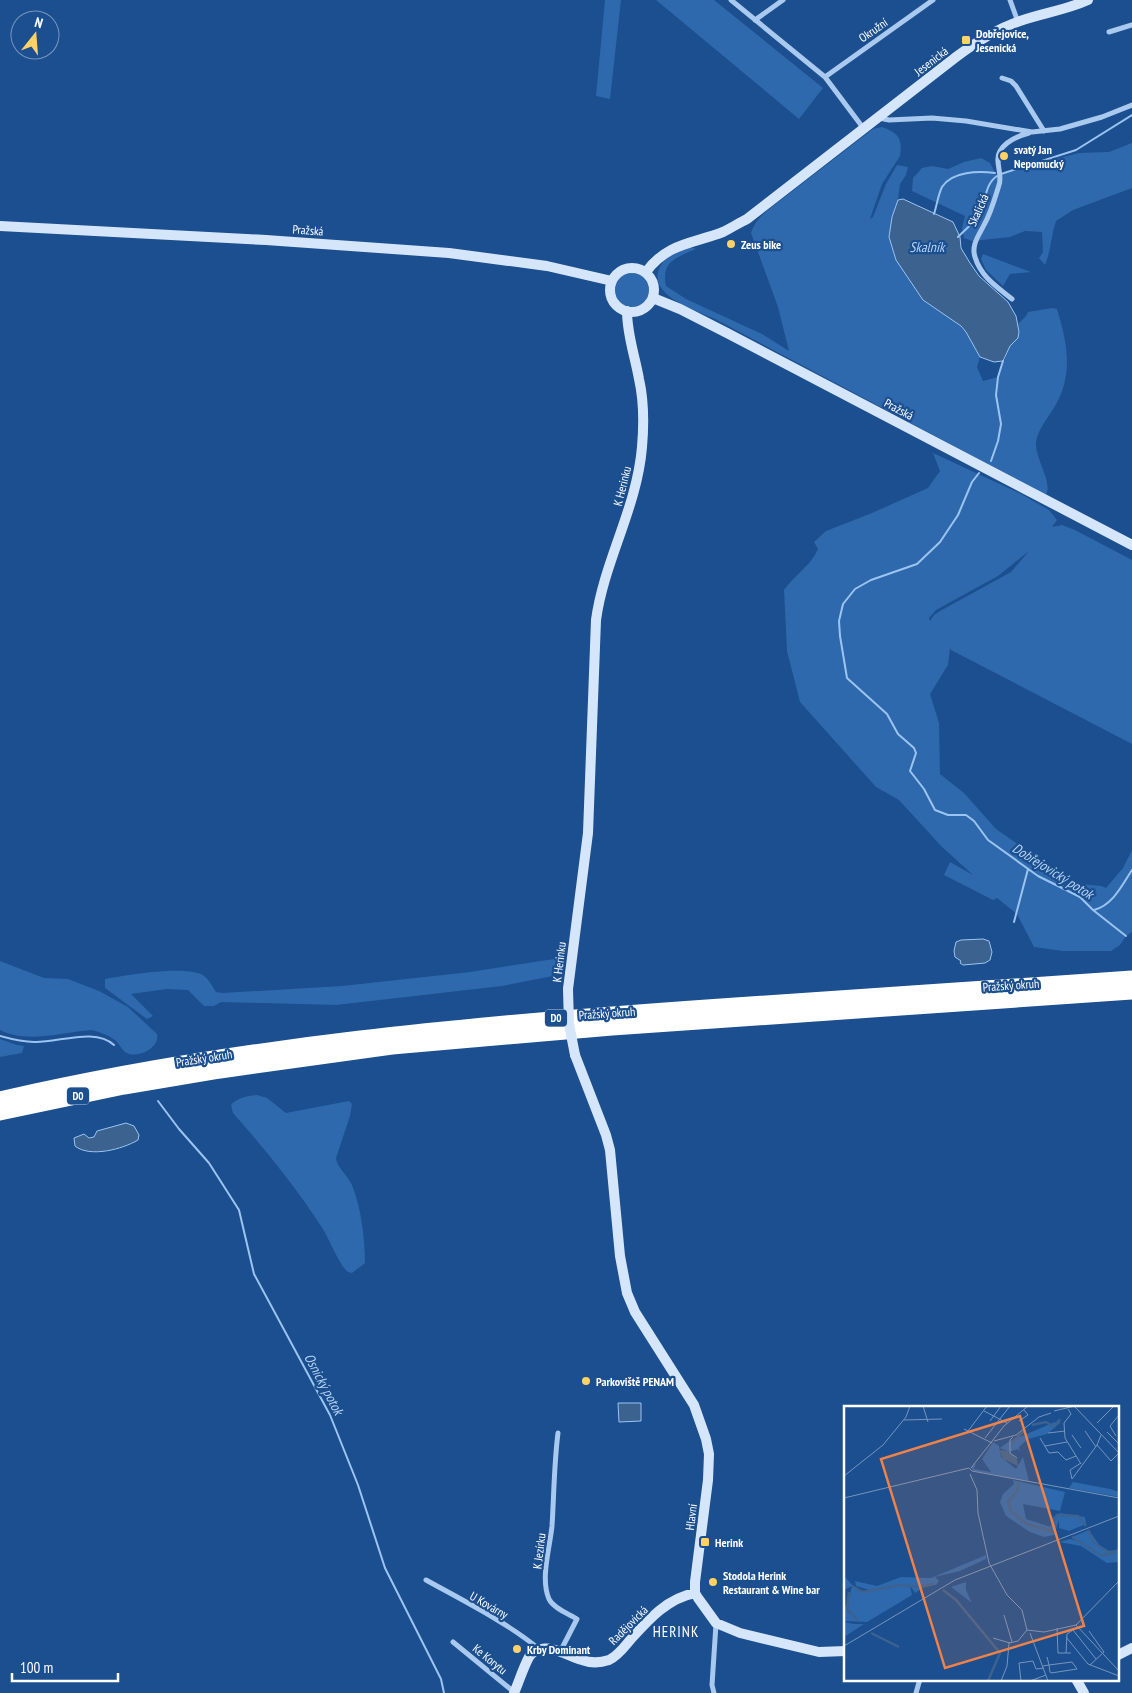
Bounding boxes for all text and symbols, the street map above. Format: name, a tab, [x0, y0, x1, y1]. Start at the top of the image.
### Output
north arrow	[10, 10, 60, 60]
text: N	[33, 13, 45, 32]
street label: Okružní	[856, 14, 891, 45]
place label: Dobřejovice, Jesenická	[975, 26, 1029, 55]
marker: Dobřejovice, Jesenická	[960, 34, 972, 46]
street label: Jesenická	[910, 43, 951, 79]
place label: svatý Jan Nepomucký	[1014, 142, 1064, 171]
marker: svatý Jan Nepomucký	[998, 150, 1010, 162]
street label: Skalická	[964, 191, 992, 228]
street label: Pražská	[292, 221, 324, 239]
place label: Zeus bike	[741, 237, 781, 252]
marker: Zeus bike	[725, 238, 737, 250]
water label: Skalník	[910, 238, 946, 256]
street label: Pražská	[882, 395, 916, 423]
street label: K Herinku	[610, 464, 634, 508]
water label: Dobřejovický potok	[1009, 839, 1098, 904]
street label: K Herinku	[549, 941, 569, 983]
street label: Pražský okruh	[982, 976, 1040, 994]
street label: Pražský okruh	[578, 1004, 636, 1022]
road number: D0	[545, 1010, 567, 1026]
street label: Pražský okruh	[175, 1046, 233, 1070]
road number: D0	[67, 1088, 89, 1104]
water label: Osnický potok	[300, 1350, 348, 1419]
place label: Parkoviště PENAM	[596, 1374, 674, 1389]
marker: Parkoviště PENAM	[580, 1375, 592, 1387]
inset map	[844, 1406, 1120, 1680]
street label: Hlavní	[682, 1503, 700, 1531]
street label: K Jezírku	[529, 1532, 549, 1570]
place label: Herink	[715, 1535, 743, 1550]
marker: Herink	[699, 1536, 711, 1548]
place label: Stodola Herink Restaurant & Wine bar	[723, 1568, 820, 1597]
marker: Stodola Herink Restaurant & Wine bar	[707, 1576, 719, 1588]
street label: U Kovárny	[467, 1588, 511, 1622]
street label: Radějovická	[605, 1602, 651, 1648]
district label: HERINK	[653, 1622, 699, 1641]
street label: Ke Korytu	[470, 1641, 510, 1677]
place label: Krby Dominant	[527, 1642, 591, 1657]
marker: Krby Dominant	[511, 1643, 523, 1655]
scale bar	[12, 1650, 119, 1682]
text: 100 m	[20, 1658, 53, 1677]

